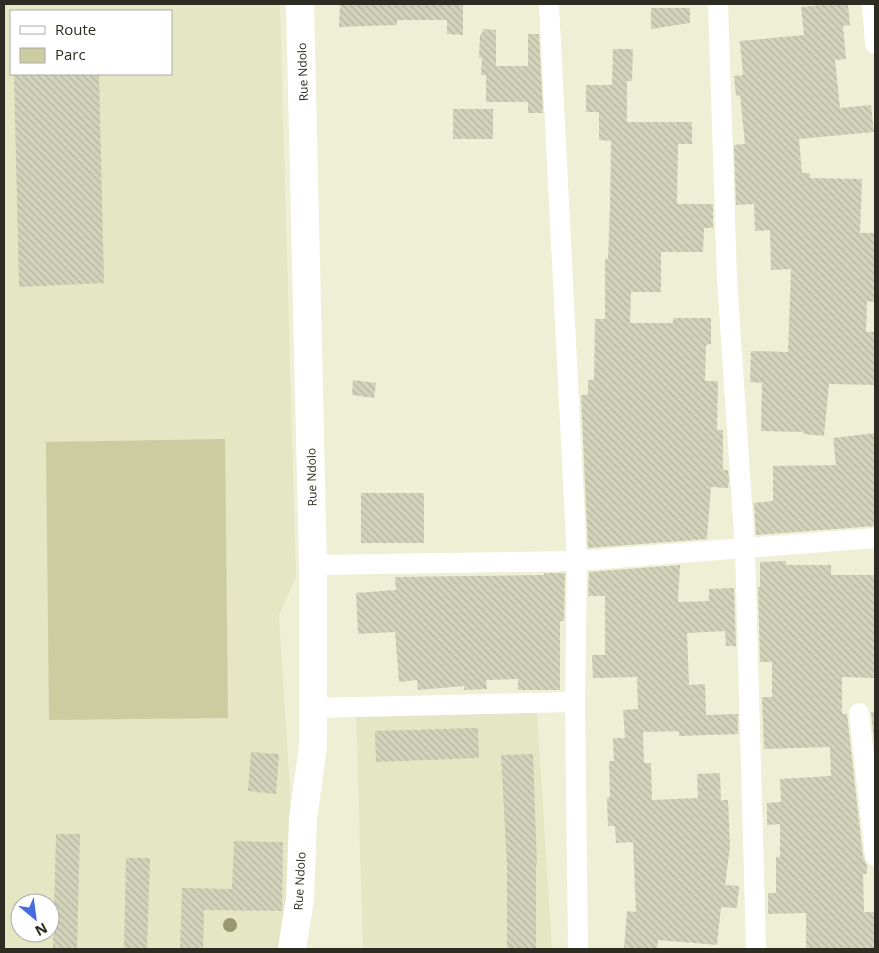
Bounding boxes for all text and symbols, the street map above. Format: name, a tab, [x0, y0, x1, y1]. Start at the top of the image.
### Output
legend	[10, 10, 172, 75]
text: Route	[55, 19, 96, 39]
street label: Rue Ndolo	[293, 43, 312, 102]
text: Parc	[55, 44, 86, 64]
street label: Rue Ndolo	[302, 448, 321, 506]
street label: Rue Ndolo	[289, 851, 310, 911]
north arrow	[10, 893, 60, 943]
text: N	[32, 919, 51, 941]

